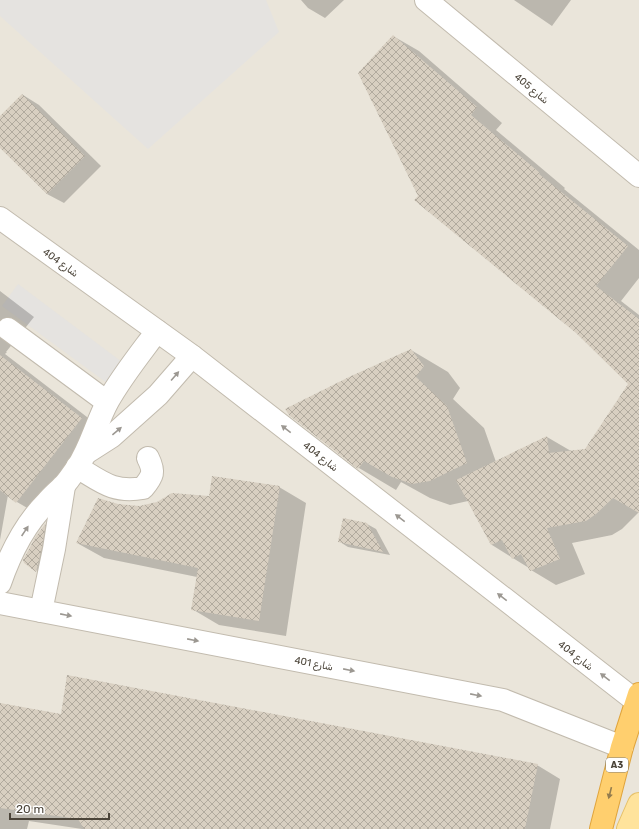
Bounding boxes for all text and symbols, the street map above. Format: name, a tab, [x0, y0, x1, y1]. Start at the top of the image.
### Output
street label: شارع 405	[511, 71, 551, 107]
street label: شارع 404	[40, 246, 81, 281]
one-way arrow	[170, 371, 180, 381]
one-way arrow	[280, 425, 291, 434]
one-way arrow	[112, 426, 123, 435]
street label: شارع 404	[300, 439, 340, 475]
one-way arrow	[394, 513, 405, 522]
one-way arrow	[21, 526, 29, 537]
one-way arrow	[497, 593, 508, 602]
one-way arrow	[60, 613, 72, 619]
one-way arrow	[187, 637, 200, 643]
street label: شارع 404	[555, 638, 595, 674]
street label: شارع 401	[293, 654, 334, 675]
one-way arrow	[342, 667, 355, 673]
one-way arrow	[599, 673, 610, 682]
one-way arrow	[470, 692, 482, 698]
road number: A3	[606, 758, 628, 772]
one-way arrow	[607, 787, 613, 799]
scale bar	[10, 795, 109, 821]
text: 20 m	[16, 802, 44, 816]

